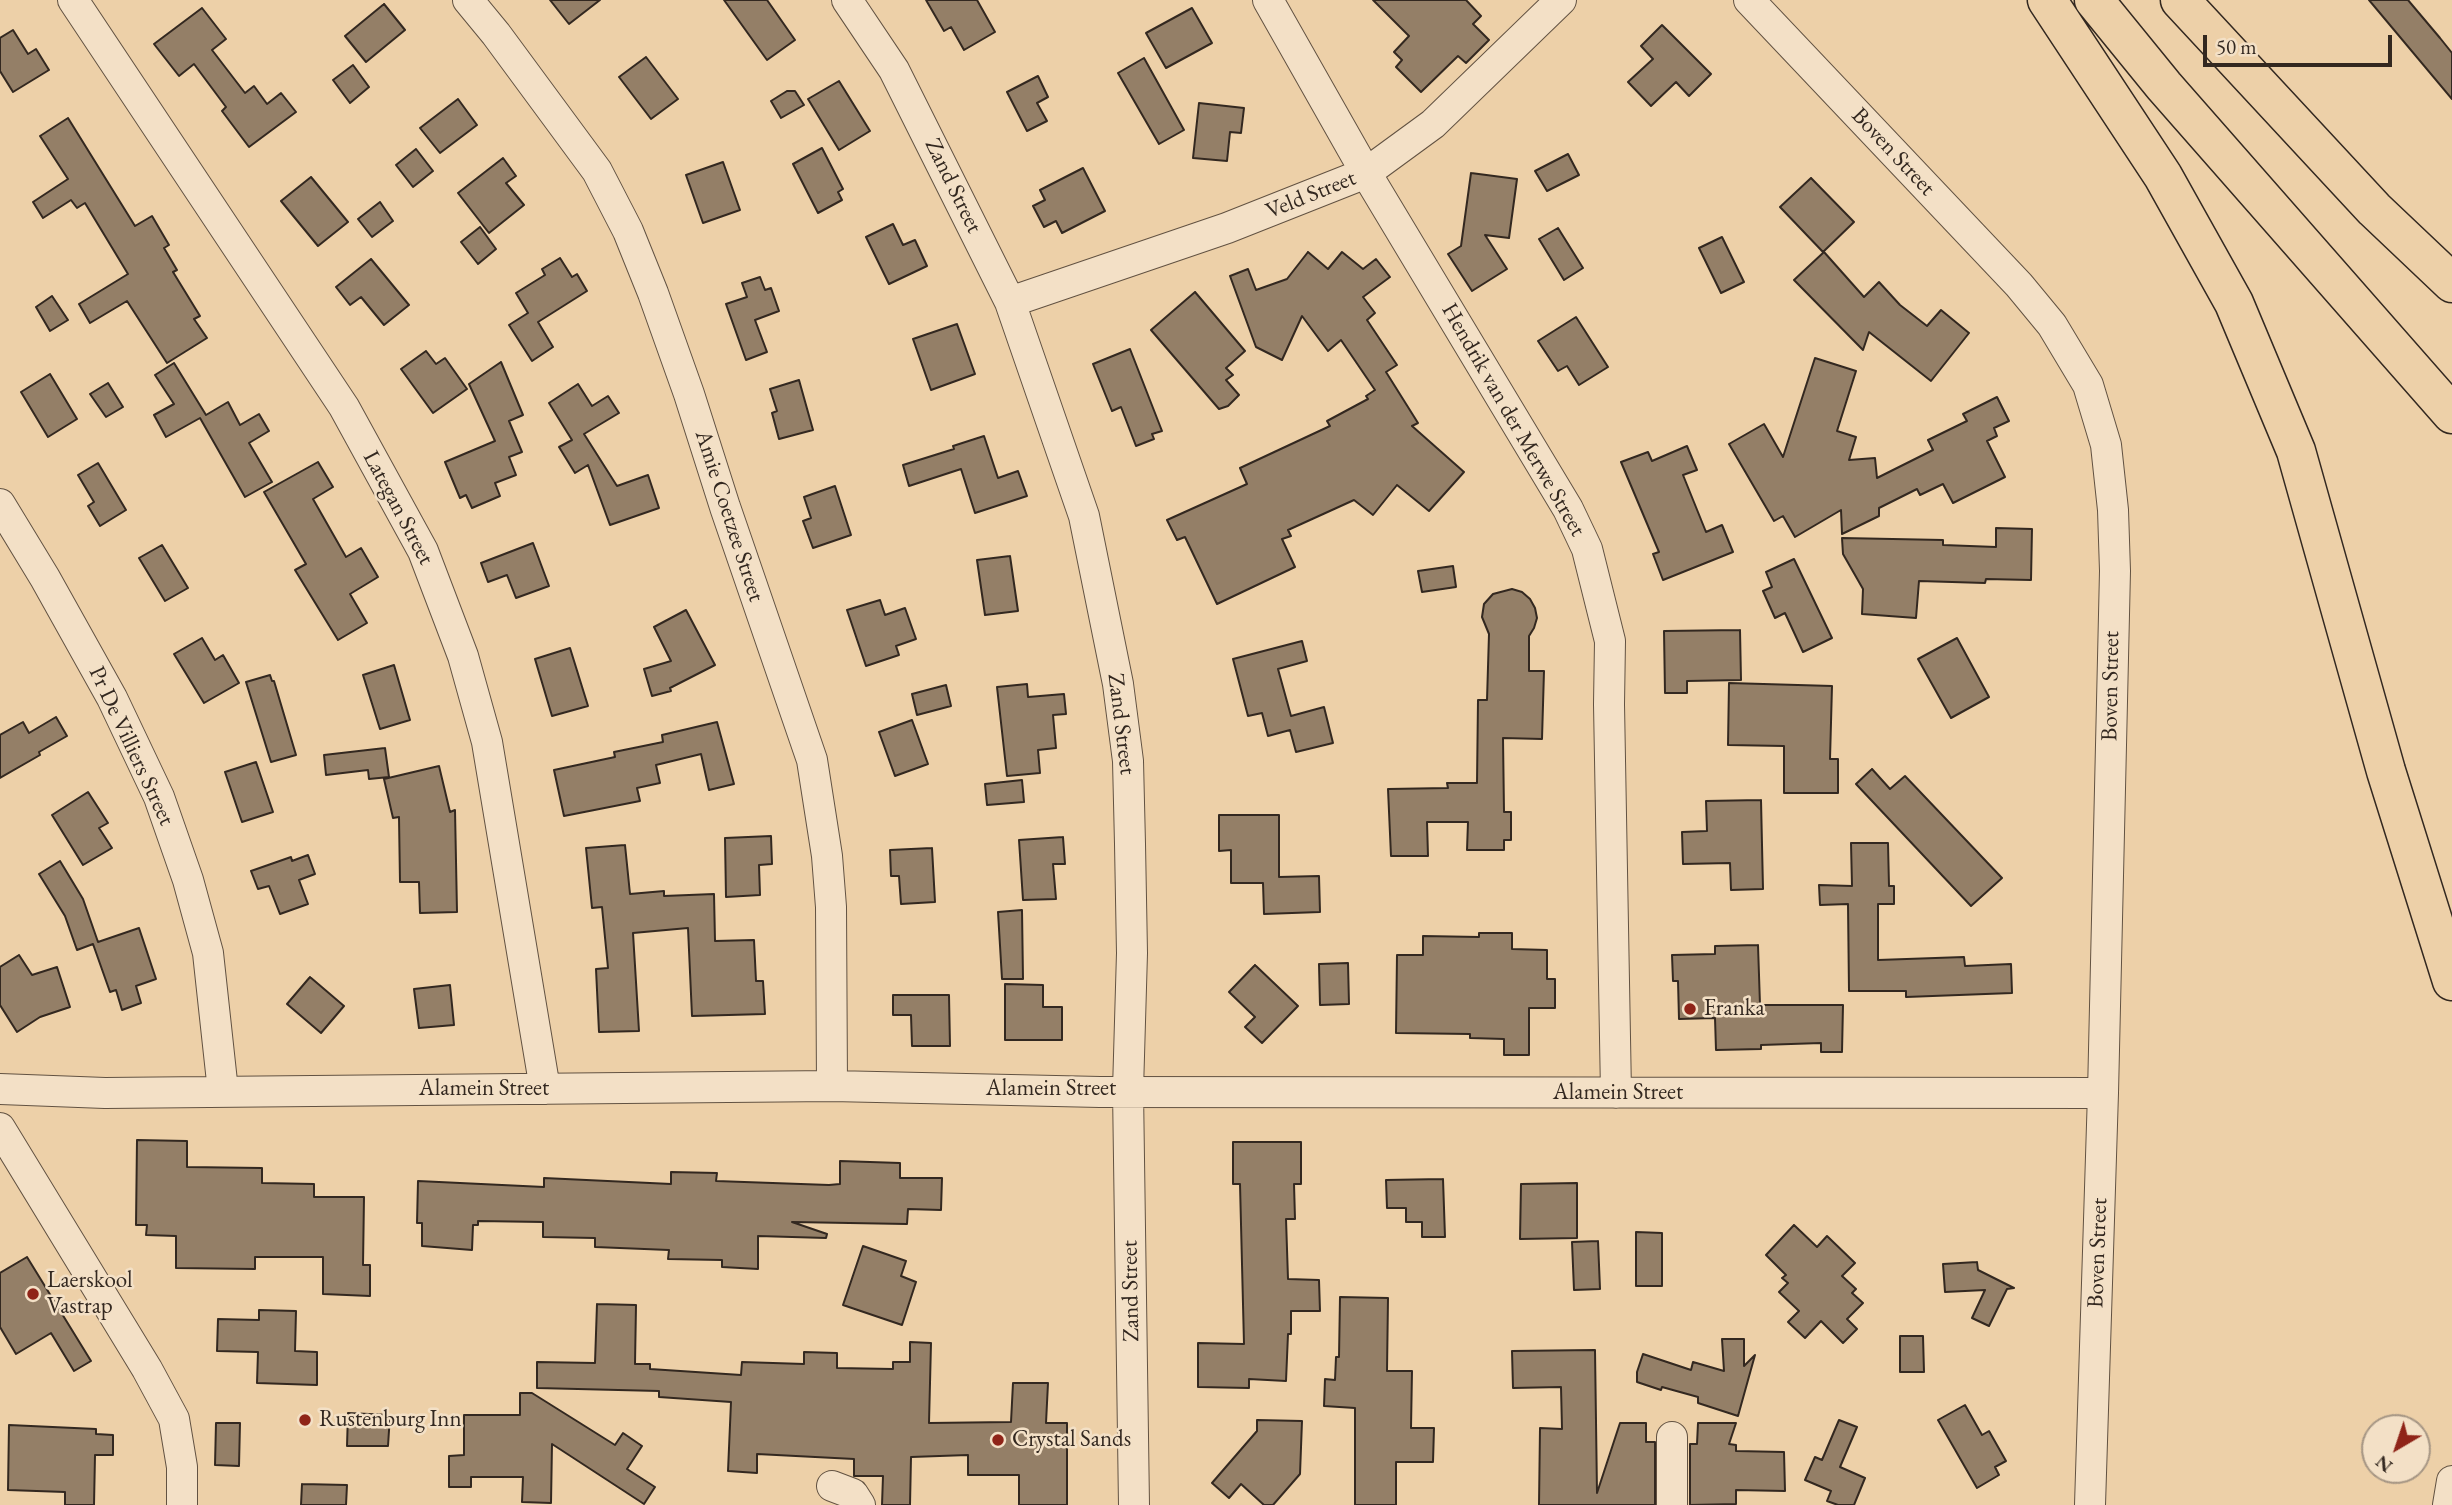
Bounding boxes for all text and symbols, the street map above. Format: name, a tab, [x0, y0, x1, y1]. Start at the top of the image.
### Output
scale bar	[2207, 21, 2396, 65]
text: 50 m	[2216, 33, 2257, 60]
street label: Boven Street	[1845, 102, 1941, 202]
street label: Zand Street	[918, 134, 988, 238]
street label: Veld Street	[1262, 165, 1360, 225]
street label: Hendrik van der Merwe Street	[1435, 298, 1591, 542]
street label: Amie Coetzee Street	[688, 427, 770, 605]
street label: Lategan Street	[356, 446, 440, 570]
street label: Boven Street	[2096, 631, 2126, 741]
street label: Pr De Villiers Street	[82, 662, 180, 830]
street label: Zand Street	[1101, 672, 1141, 776]
place label: Franka	[1704, 995, 1765, 1023]
marker: Franka	[1682, 1001, 1698, 1017]
street label: Alamein Street	[419, 1075, 549, 1103]
street label: Alamein Street	[986, 1075, 1116, 1103]
street label: Alamein Street	[1553, 1079, 1683, 1107]
street label: Boven Street	[2082, 1197, 2114, 1309]
street label: Zand Street	[1116, 1240, 1146, 1342]
place label: Laerskool Vastrap	[47, 1267, 132, 1321]
marker: Laerskool Vastrap	[25, 1286, 41, 1302]
place label: Rustenburg Inn	[319, 1406, 462, 1434]
marker: Rustenburg Inn	[297, 1412, 313, 1428]
north arrow	[2361, 1414, 2431, 1484]
place label: Crystal Sands	[1012, 1426, 1131, 1454]
marker: Crystal Sands	[990, 1432, 1006, 1448]
text: N	[2370, 1450, 2398, 1479]

